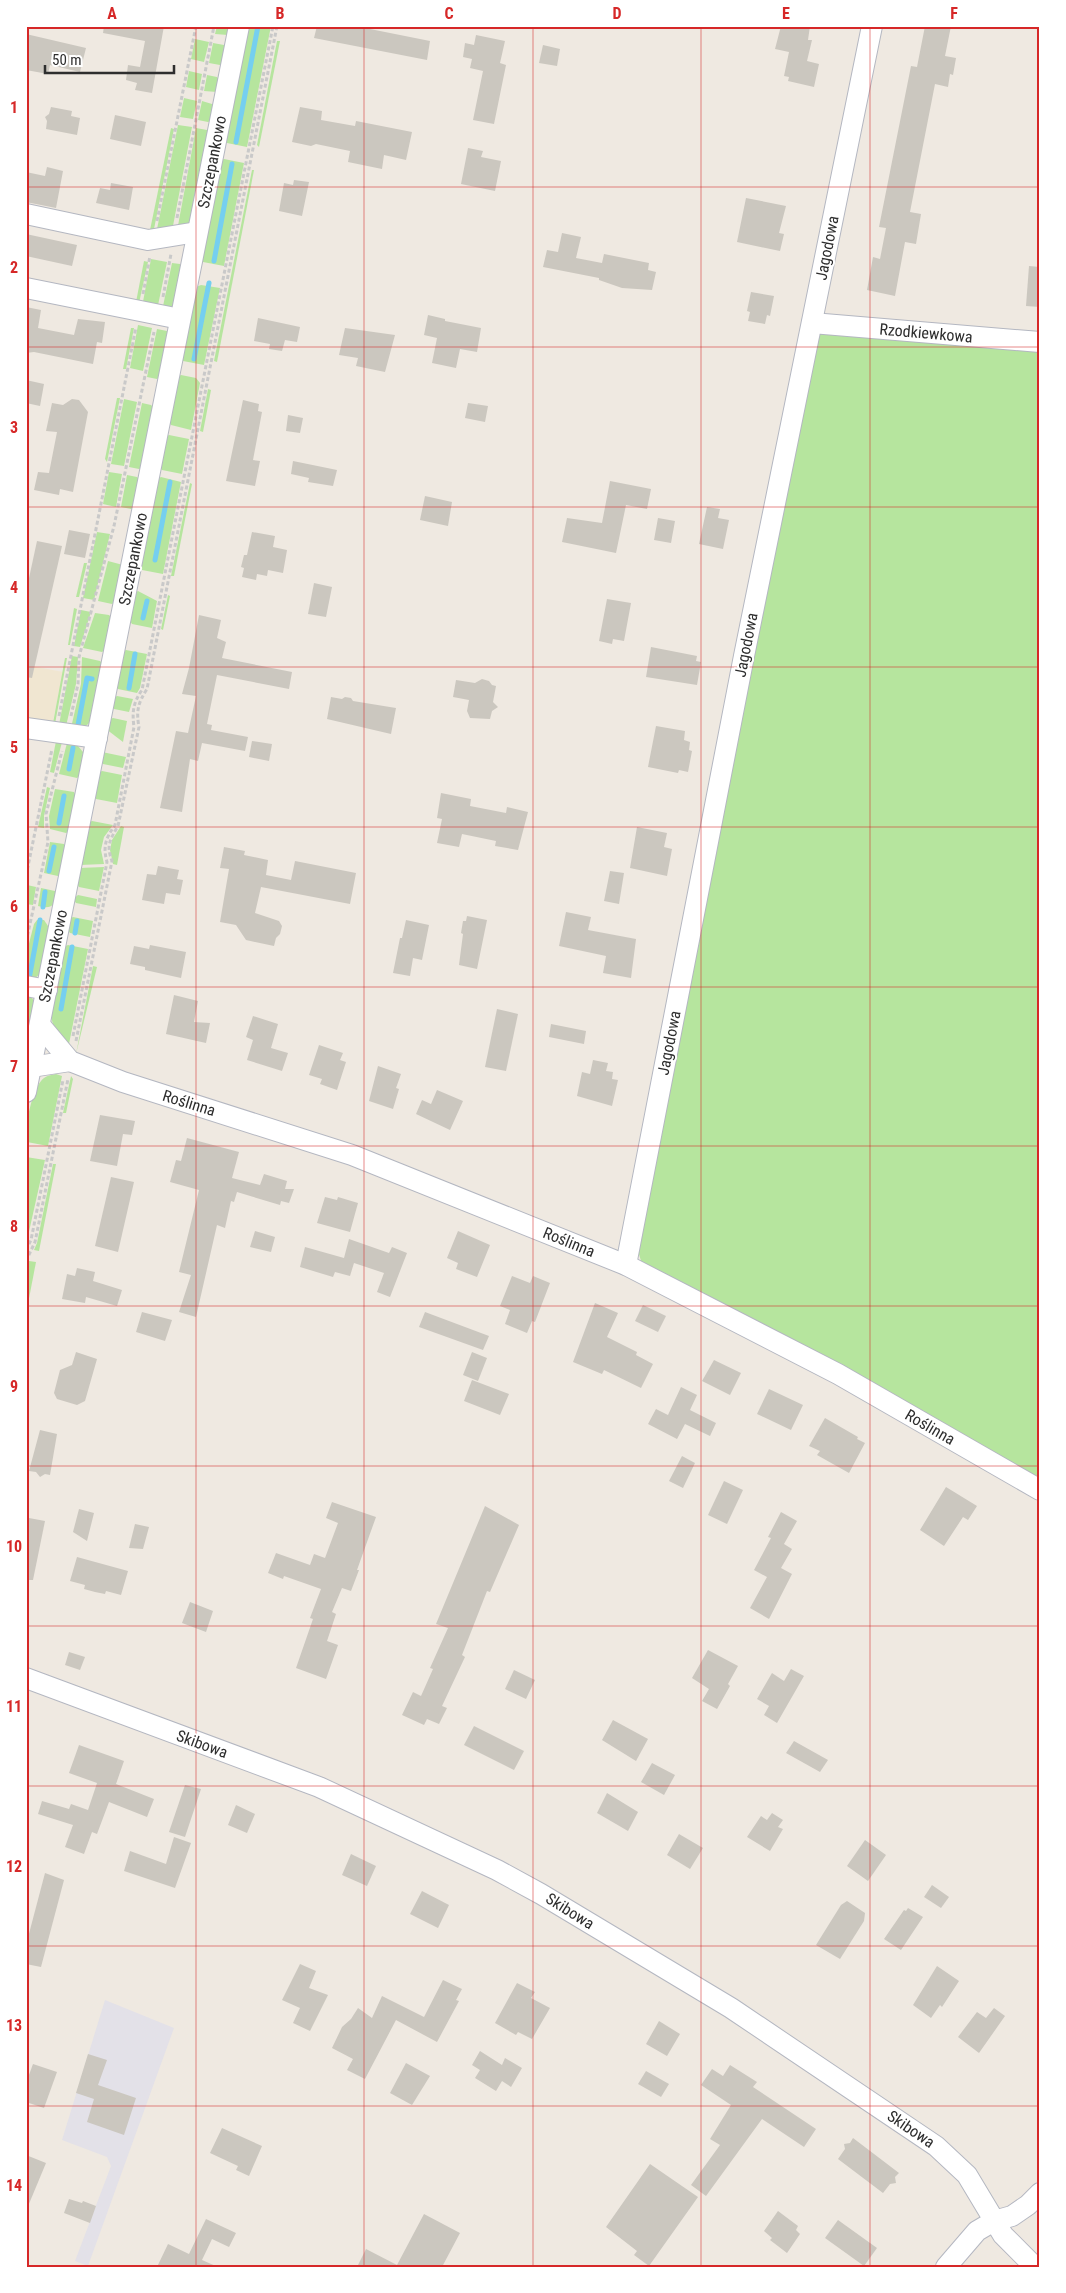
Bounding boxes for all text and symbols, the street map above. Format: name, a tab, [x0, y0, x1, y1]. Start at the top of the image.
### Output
text: A	[107, 4, 117, 23]
text: B	[276, 4, 285, 23]
text: C	[444, 4, 454, 23]
text: D	[612, 4, 622, 23]
text: E	[782, 4, 790, 23]
text: F	[950, 4, 958, 23]
scale bar	[45, 42, 174, 74]
text: 50 m	[52, 51, 82, 69]
text: 1	[10, 98, 18, 117]
street label: Szczepankowo	[194, 114, 230, 210]
street label: Jagodowa	[811, 214, 843, 282]
text: 2	[10, 258, 18, 277]
street label: Rzodkiewkowa	[879, 319, 973, 347]
text: 3	[10, 418, 18, 437]
street label: Szczepankowo	[115, 511, 151, 607]
text: 4	[10, 578, 18, 597]
street label: Jagodowa	[730, 611, 762, 679]
text: 5	[10, 738, 18, 757]
text: 6	[10, 897, 18, 916]
street label: Szczepankowo	[35, 908, 71, 1004]
street label: Jagodowa	[653, 1009, 685, 1077]
text: 7	[10, 1057, 18, 1076]
street label: Roślinna	[160, 1086, 218, 1120]
text: 8	[10, 1217, 18, 1236]
street label: Roślinna	[540, 1223, 598, 1261]
text: 9	[10, 1377, 18, 1396]
street label: Roślinna	[902, 1405, 958, 1449]
text: 10	[6, 1537, 22, 1556]
text: 11	[6, 1697, 22, 1716]
street label: Skibowa	[174, 1726, 230, 1762]
text: 12	[6, 1857, 22, 1876]
street label: Skibowa	[542, 1889, 598, 1933]
text: 13	[6, 2016, 22, 2035]
street label: Skibowa	[884, 2106, 938, 2152]
text: 14	[6, 2176, 22, 2195]

